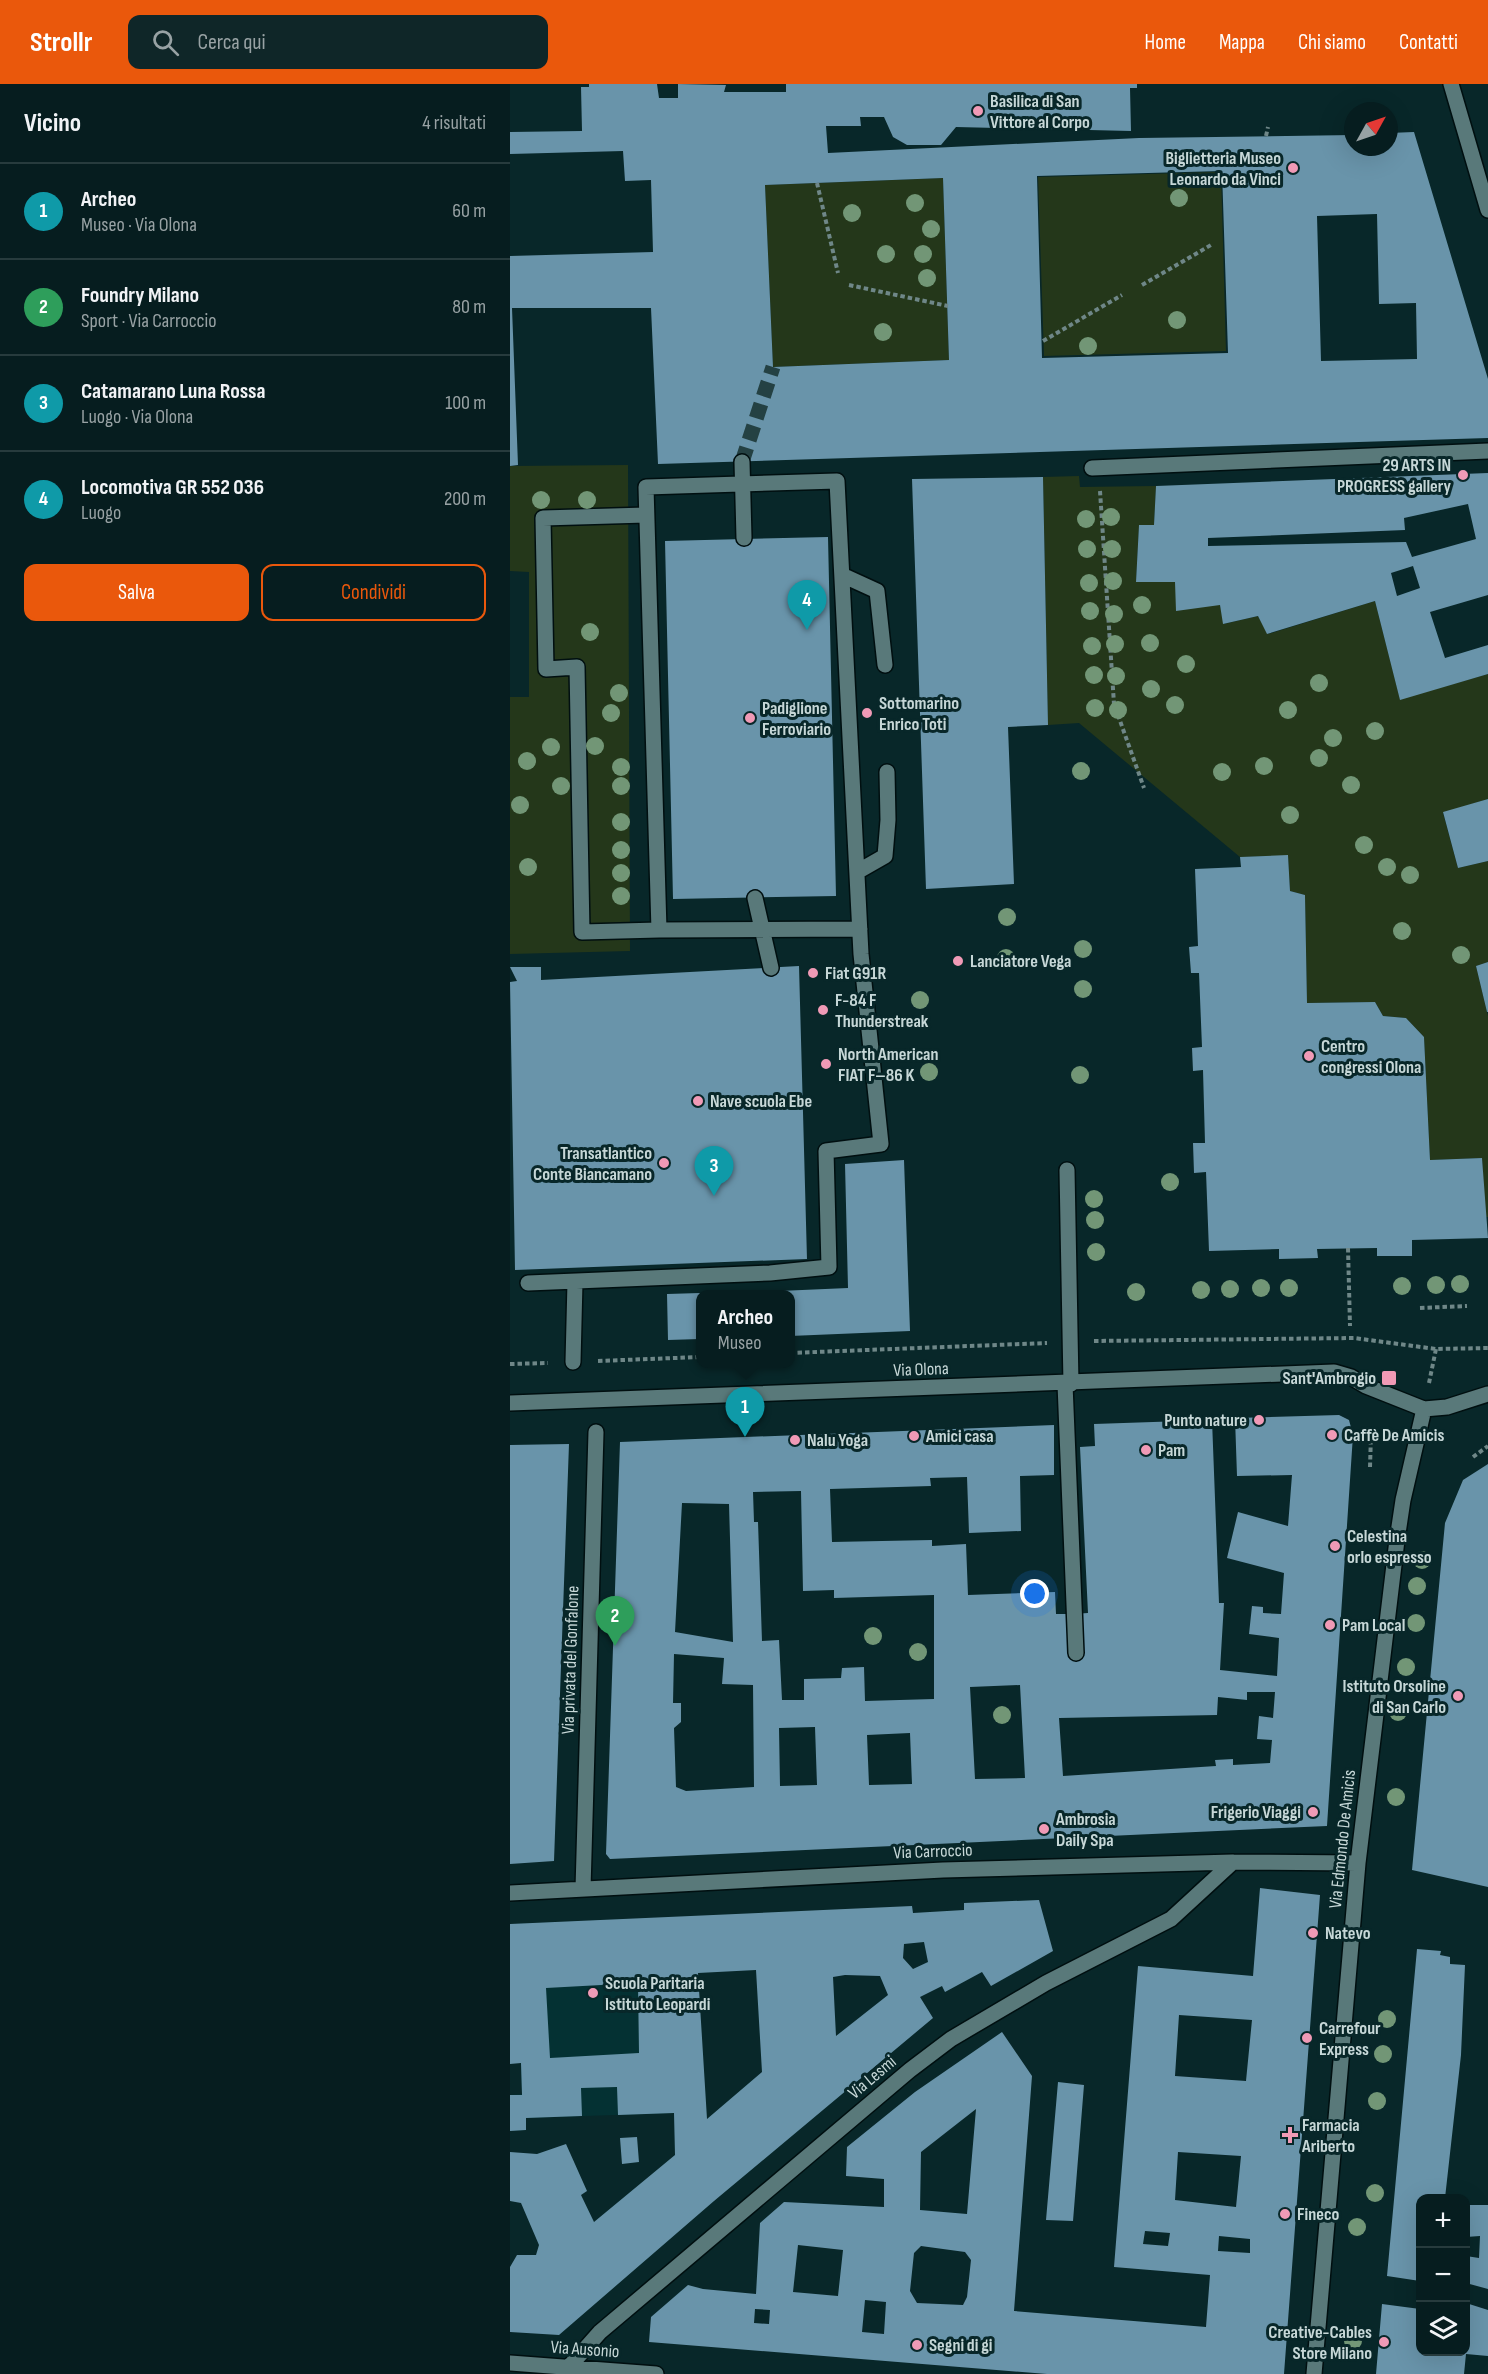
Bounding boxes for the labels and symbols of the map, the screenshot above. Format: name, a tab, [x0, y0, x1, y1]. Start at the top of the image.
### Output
place label: Basilica di San Vittore al Corpo	[990, 91, 1090, 133]
north arrow	[1344, 102, 1398, 156]
marker: Basilica di San Vittore al Corpo	[971, 104, 985, 118]
place label: Biglietteria Museo Leonardo da Vinci	[1165, 148, 1281, 190]
marker: Biglietteria Museo Leonardo da Vinci	[1286, 161, 1300, 175]
place label: 29 ARTS IN PROGRESS gallery	[1337, 455, 1452, 497]
marker: 29 ARTS IN PROGRESS gallery	[1456, 468, 1470, 482]
pin: 4	[788, 580, 826, 630]
place label: Sottomarino Enrico Toti	[879, 693, 959, 735]
place label: Padiglione Ferroviario	[762, 698, 831, 740]
marker: Sottomarino Enrico Toti	[860, 706, 874, 720]
marker: Padiglione Ferroviario	[743, 711, 757, 725]
place label: Lanciatore Vega	[970, 951, 1071, 972]
marker: Lanciatore Vega	[951, 954, 965, 968]
place label: Fiat G91R	[825, 963, 887, 984]
marker: Fiat G91R	[806, 966, 820, 980]
place label: F-84 F Thunderstreak	[835, 990, 929, 1032]
marker: F-84 F Thunderstreak	[816, 1003, 830, 1017]
place label: Centro congressi Olona	[1321, 1036, 1421, 1078]
place label: North American FIAT F–86 K	[838, 1044, 939, 1086]
marker: Centro congressi Olona	[1302, 1049, 1316, 1063]
marker: North American FIAT F–86 K	[819, 1057, 833, 1071]
place label: Nave scuola Ebe	[710, 1091, 812, 1112]
marker: Nave scuola Ebe	[691, 1094, 705, 1108]
place label: Transatlantico Conte Biancamano	[533, 1143, 652, 1185]
pin: 3	[694, 1146, 734, 1196]
marker: Transatlantico Conte Biancamano	[657, 1156, 671, 1170]
street label: Via Olona	[893, 1358, 949, 1381]
place label: Sant'Ambrogio	[1282, 1368, 1376, 1389]
marker: Sant'Ambrogio	[1380, 1369, 1398, 1387]
pin: 1	[726, 1388, 764, 1437]
place label: Punto nature	[1164, 1410, 1247, 1431]
marker: Punto nature	[1252, 1413, 1266, 1427]
place label: Caffè De Amicis	[1344, 1425, 1444, 1446]
place label: Amici casa	[925, 1426, 994, 1447]
marker: Caffè De Amicis	[1325, 1428, 1339, 1442]
marker: Amici casa	[907, 1429, 921, 1443]
place label: Nalu Yoga	[807, 1430, 868, 1451]
marker: Nalu Yoga	[788, 1433, 802, 1447]
place label: Pam	[1158, 1440, 1185, 1461]
marker: Pam	[1139, 1443, 1153, 1457]
place label: Celestina orlo espresso	[1347, 1526, 1432, 1568]
marker: Celestina orlo espresso	[1328, 1539, 1342, 1553]
your location	[1020, 1579, 1049, 1608]
street label: Via privata del Gonfalone	[557, 1585, 584, 1735]
pin: 2	[596, 1596, 634, 1646]
place label: Pam Local	[1342, 1615, 1405, 1636]
marker: Pam Local	[1323, 1618, 1337, 1632]
place label: Istituto Orsoline di San Carlo	[1342, 1676, 1446, 1718]
marker: Istituto Orsoline di San Carlo	[1451, 1689, 1465, 1703]
street label: Via Edmondo De Amicis	[1325, 1769, 1360, 1910]
place label: Frigerio Viaggi	[1211, 1802, 1301, 1823]
marker: Frigerio Viaggi	[1306, 1805, 1320, 1819]
place label: Ambrosia Daily Spa	[1055, 1809, 1116, 1851]
marker: Ambrosia Daily Spa	[1037, 1822, 1051, 1836]
street label: Via Carroccio	[893, 1840, 973, 1863]
place label: Natevo	[1325, 1923, 1371, 1944]
marker: Natevo	[1306, 1926, 1320, 1940]
place label: Scuola Paritaria Istituto Leopardi	[605, 1973, 710, 2015]
marker: Scuola Paritaria Istituto Leopardi	[586, 1986, 600, 2000]
place label: Carrefour Express	[1319, 2018, 1381, 2060]
marker: Carrefour Express	[1300, 2031, 1314, 2045]
street label: Via Lesmi	[844, 2051, 901, 2104]
place label: Farmacia Ariberto	[1301, 2115, 1360, 2157]
marker: Farmacia Ariberto	[1283, 2128, 1297, 2142]
place label: Fineco	[1297, 2204, 1339, 2225]
marker: Fineco	[1278, 2207, 1292, 2221]
place label: Creative-Cables Store Milano	[1268, 2322, 1372, 2364]
place label: Segni di gi	[929, 2335, 992, 2356]
marker: Creative-Cables Store Milano	[1377, 2335, 1391, 2349]
street label: Via Ausonio	[550, 2337, 620, 2362]
marker: Segni di gi	[910, 2338, 924, 2352]

